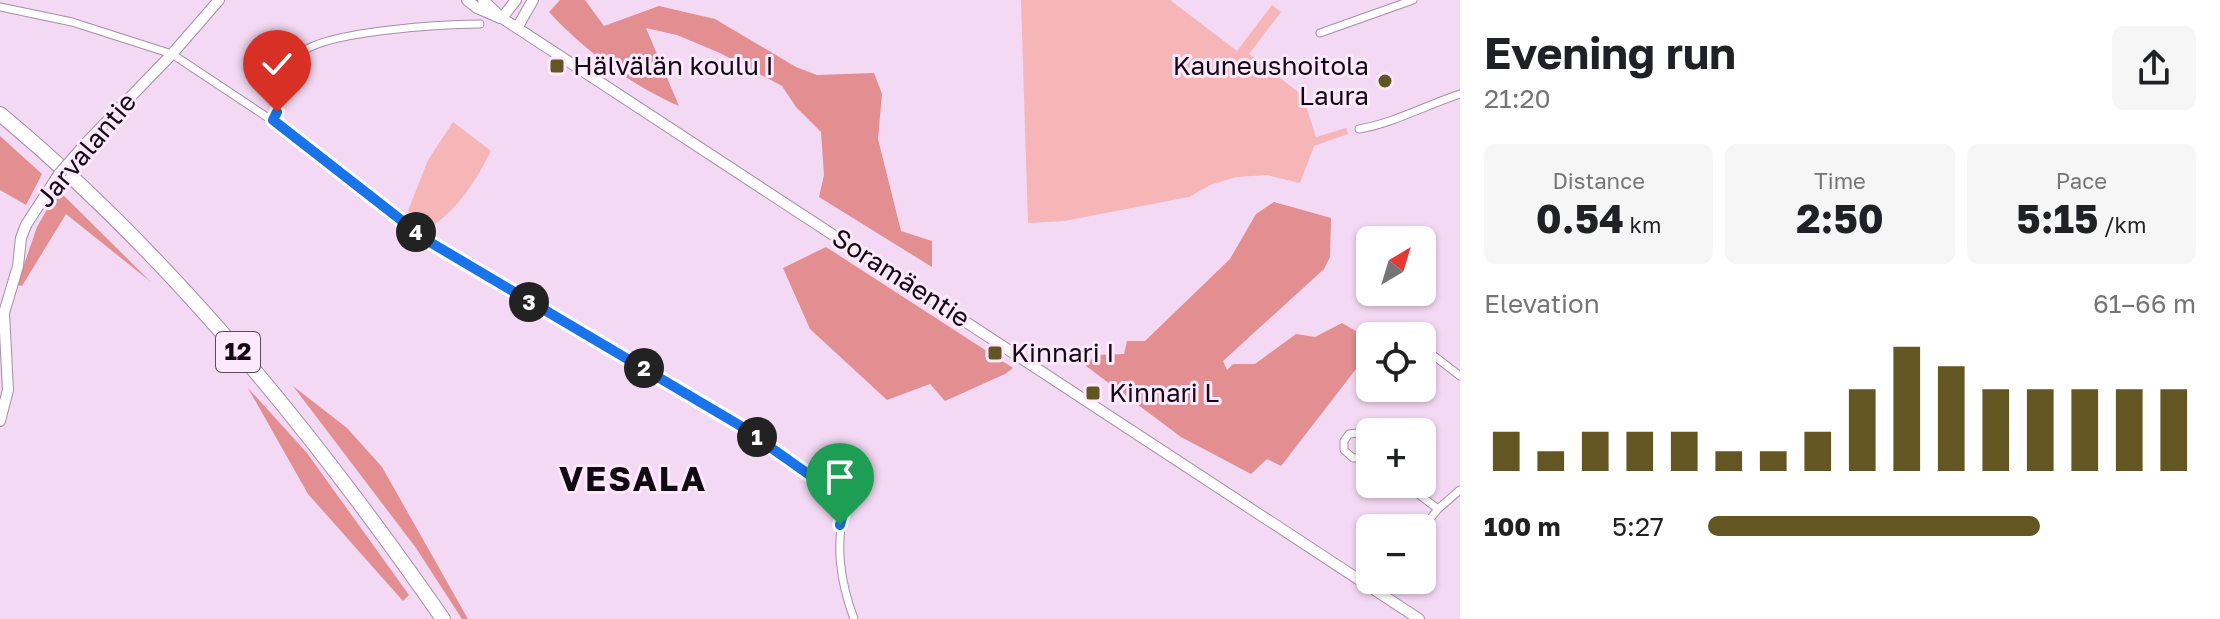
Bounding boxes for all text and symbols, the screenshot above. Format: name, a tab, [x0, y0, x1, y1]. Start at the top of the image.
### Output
text: Evening run	[1484, 26, 1736, 79]
button: share	[2112, 26, 2196, 110]
pin	[243, 30, 311, 112]
icon: check	[255, 42, 299, 86]
place label: Hälvälän koulu I	[573, 50, 774, 81]
place label: Kauneushoitola Laura	[1173, 50, 1369, 111]
marker: Hälvälän koulu I	[548, 57, 566, 75]
marker: Kauneushoitola Laura	[1376, 72, 1394, 90]
text: 21:20	[1484, 83, 1551, 114]
street label: Jarvalantie	[29, 86, 142, 213]
text: Distance	[1552, 167, 1645, 194]
text: Time	[1814, 167, 1866, 194]
text: Pace	[2056, 167, 2107, 194]
text: 0.54	[1536, 194, 1624, 242]
text: 2:50	[1796, 194, 1884, 242]
text: 5:15	[2016, 194, 2098, 242]
text: km	[1624, 211, 1661, 238]
text: /km	[2098, 211, 2146, 238]
pin: 4	[396, 212, 436, 252]
text: 4	[409, 218, 423, 245]
street label: Soramäentie	[827, 222, 976, 334]
north arrow	[1356, 226, 1436, 306]
map controls	[1356, 226, 1436, 594]
pin: 3	[509, 282, 549, 322]
text: 3	[522, 288, 536, 315]
text: Elevation	[1484, 288, 1600, 319]
text: 61–66 m	[2093, 288, 2196, 319]
button: locate	[1356, 322, 1436, 402]
road number: 12	[216, 332, 260, 372]
place label: Kinnari I	[1011, 337, 1114, 368]
marker: Kinnari I	[986, 344, 1004, 362]
pin: 2	[624, 348, 664, 388]
text: 2	[637, 354, 651, 381]
place label: Kinnari L	[1109, 377, 1219, 408]
marker: Kinnari L	[1084, 384, 1102, 402]
pin: 1	[737, 417, 777, 457]
button: +	[1356, 418, 1436, 498]
text: 1	[751, 423, 763, 450]
pin	[806, 443, 874, 525]
icon: arrive	[818, 455, 862, 499]
district label: VESALA	[559, 458, 707, 498]
text: 100 m	[1484, 511, 1560, 542]
text: 5:27	[1612, 511, 1664, 542]
button: −	[1356, 514, 1436, 594]

